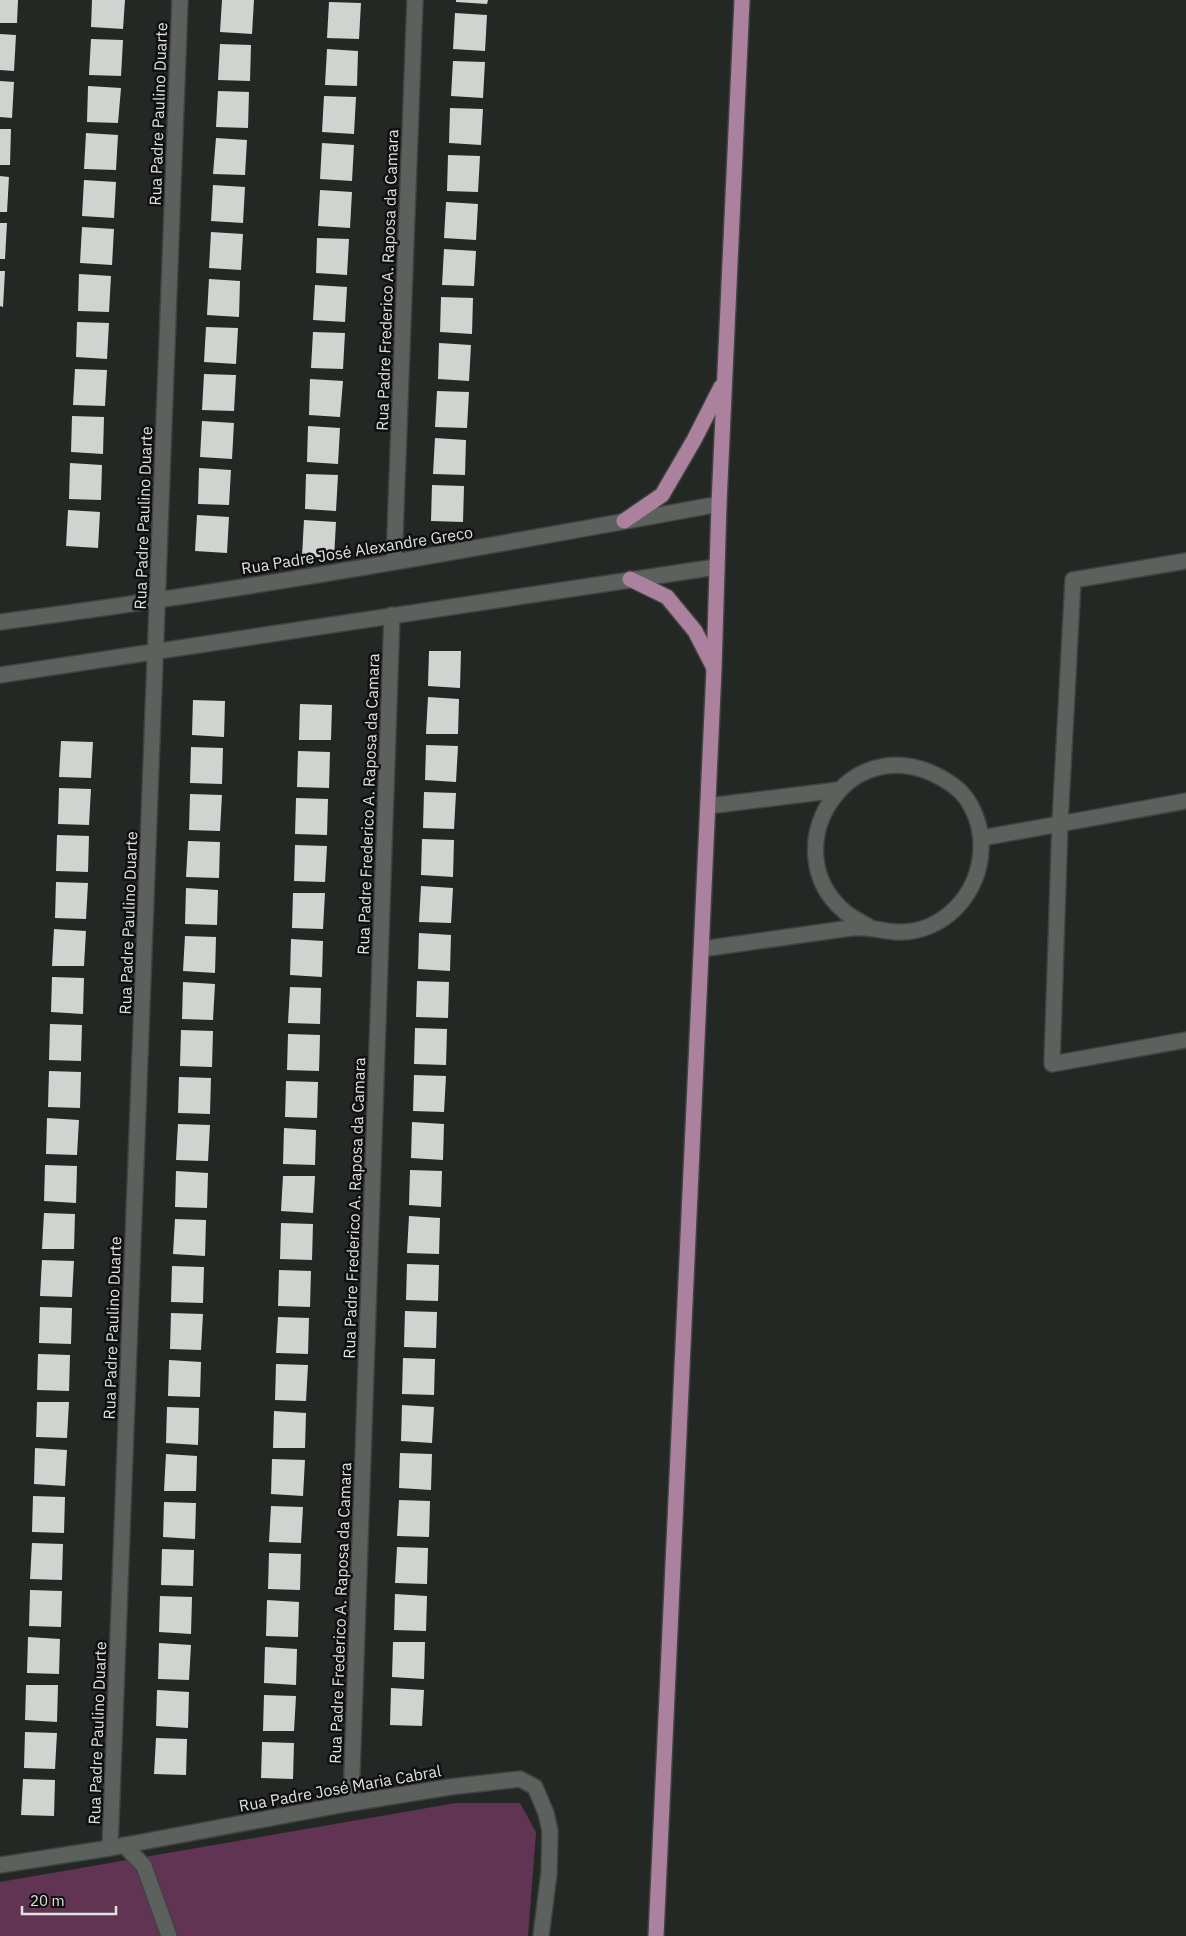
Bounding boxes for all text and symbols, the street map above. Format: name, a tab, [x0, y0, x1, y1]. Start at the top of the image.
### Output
street label: Rua Padre Paulino Duarte	[145, 22, 171, 206]
street label: Rua Padre Frederico A. Raposa da Camara	[372, 128, 402, 431]
street label: Rua Padre Paulino Duarte	[130, 426, 156, 610]
street label: Rua Padre José Alexandre Greco	[240, 522, 474, 578]
street label: Rua Padre Frederico A. Raposa da Camara	[353, 652, 383, 955]
street label: Rua Padre Paulino Duarte	[115, 831, 141, 1015]
street label: Rua Padre Frederico A. Raposa da Camara	[339, 1056, 369, 1359]
street label: Rua Padre Paulino Duarte	[99, 1236, 125, 1420]
street label: Rua Padre Frederico A. Raposa da Camara	[325, 1461, 355, 1764]
street label: Rua Padre Paulino Duarte	[84, 1641, 110, 1825]
street label: Rua Padre José Maria Cabral	[237, 1760, 443, 1816]
scale bar	[22, 1884, 116, 1916]
text: 20 m	[30, 1891, 65, 1910]

